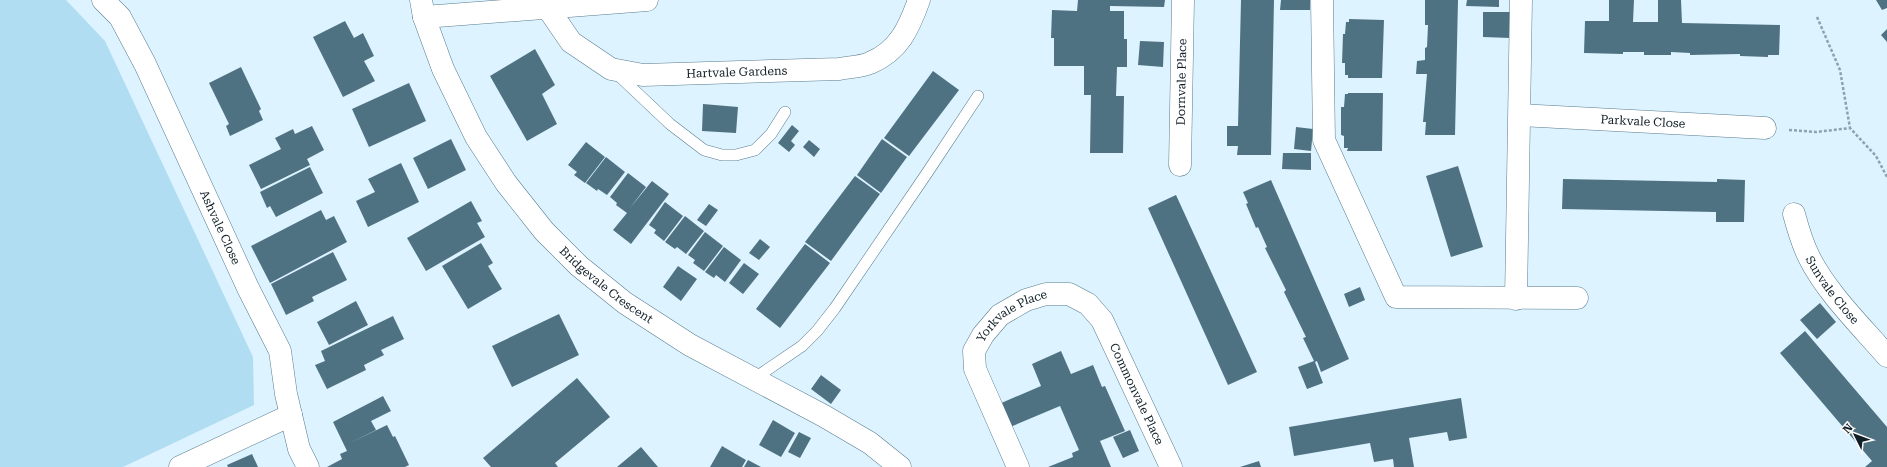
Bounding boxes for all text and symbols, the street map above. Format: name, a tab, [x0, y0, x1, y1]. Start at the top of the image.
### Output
street label: Dornvale Place	[1174, 38, 1189, 126]
street label: Hartvale Gardens	[686, 64, 788, 81]
street label: Parkvale Close	[1600, 112, 1686, 131]
street label: Ashvale Close	[197, 188, 243, 267]
street label: Bridgevale Crescent	[557, 244, 656, 326]
street label: Sunvale Close	[1803, 254, 1862, 327]
street label: Yorkvale Place	[974, 287, 1049, 344]
street label: Commonvale Place	[1107, 341, 1167, 447]
north arrow	[1835, 415, 1875, 455]
text: N	[1840, 421, 1856, 436]

